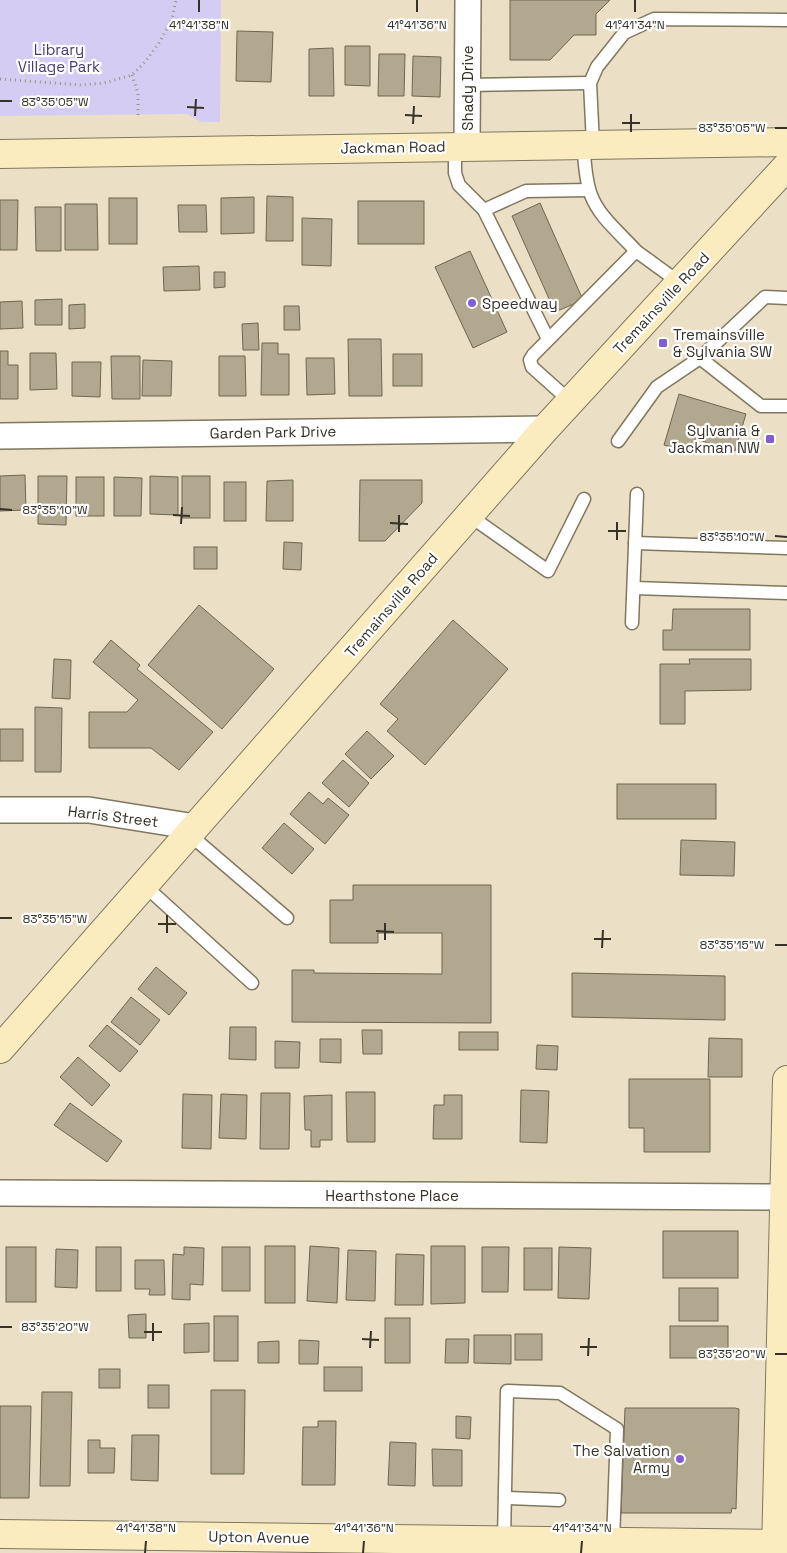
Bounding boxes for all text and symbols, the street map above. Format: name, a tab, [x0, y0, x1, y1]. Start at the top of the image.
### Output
text: 41°41'38"N	[169, 17, 229, 33]
text: 41°41'36"N	[387, 17, 447, 33]
text: 41°41'34"N	[605, 17, 665, 33]
park label: Library Village Park	[18, 40, 100, 76]
street label: Shady Drive	[458, 45, 477, 131]
text: 83°35'05"W	[21, 94, 89, 110]
text: 83°35'05"W	[698, 120, 766, 136]
street label: Jackman Road	[340, 137, 446, 157]
street label: Tremainsville Road	[609, 248, 713, 358]
place label: Speedway	[482, 294, 558, 313]
marker: Speedway	[466, 297, 478, 309]
place label: Tremainsville & Sylvania SW	[673, 325, 772, 361]
marker: Tremainsville & Sylvania SW	[657, 337, 669, 349]
street label: Garden Park Drive	[210, 421, 337, 443]
place label: Sylvania & Jackman NW	[668, 421, 760, 457]
marker: Sylvania & Jackman NW	[764, 433, 776, 445]
text: 83°35'10"W	[22, 502, 88, 518]
text: 83°35'10"W	[699, 529, 765, 545]
street label: Tremainsville Road	[340, 549, 442, 661]
street label: Harris Street	[67, 801, 159, 831]
text: 83°35'15"W	[23, 911, 88, 927]
text: 83°35'15"W	[700, 937, 765, 953]
street label: Hearthstone Place	[325, 1186, 459, 1205]
text: 83°35'20"W	[21, 1319, 89, 1335]
text: 83°35'20"W	[698, 1346, 766, 1362]
place label: The Salvation Army	[573, 1441, 670, 1477]
marker: The Salvation Army	[674, 1453, 686, 1465]
text: 41°41'38"N	[116, 1520, 176, 1536]
text: 41°41'36"N	[334, 1520, 394, 1536]
text: 41°41'34"N	[552, 1520, 612, 1536]
street label: Upton Avenue	[208, 1527, 310, 1547]

